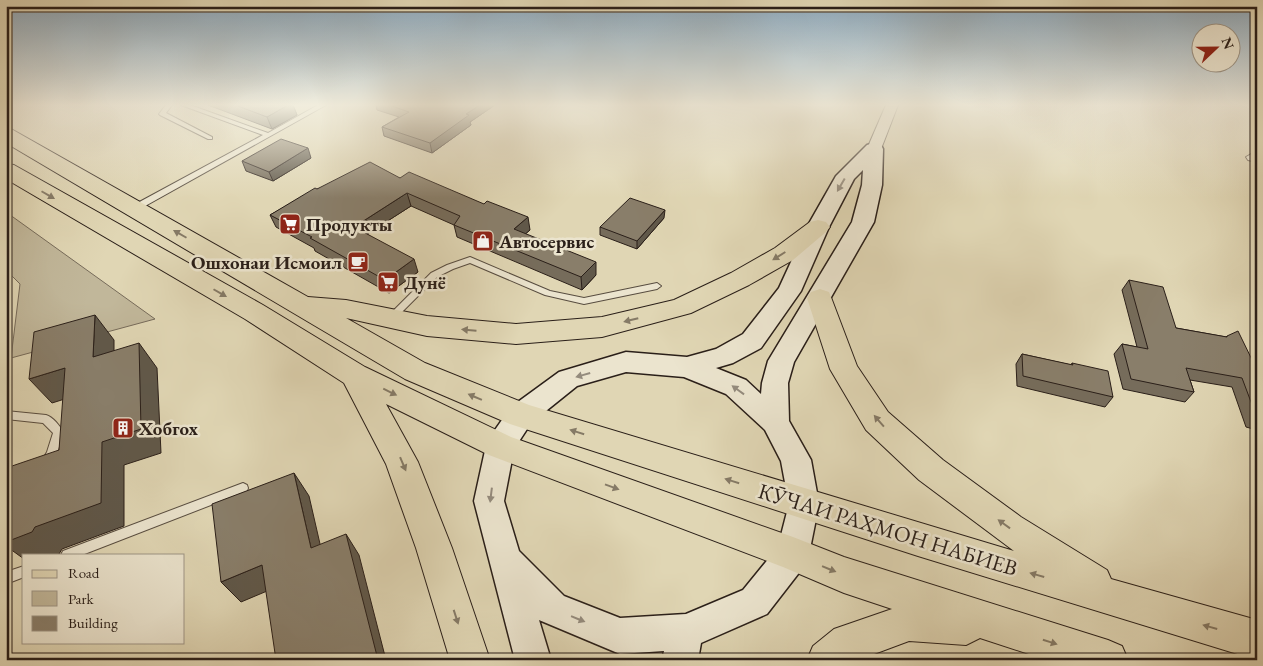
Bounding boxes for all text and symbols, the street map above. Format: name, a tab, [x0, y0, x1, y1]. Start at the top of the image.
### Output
north arrow	[1190, 22, 1240, 72]
text: N	[1218, 35, 1239, 52]
one-way arrow	[836, 178, 845, 191]
one-way arrow	[41, 191, 56, 199]
supermarket icon: Продукты	[278, 212, 302, 236]
place label: Продукты	[306, 212, 393, 237]
shop icon: Автосервис	[471, 229, 495, 253]
place label: Автосервис	[498, 229, 594, 254]
one-way arrow	[173, 230, 187, 239]
place label: Ошхонаи Исмоил	[191, 250, 342, 275]
cafe icon: Ошхонаи Исмоил	[346, 250, 370, 274]
one-way arrow	[772, 252, 785, 261]
supermarket icon: Дунё	[376, 270, 400, 294]
place label: Дунё	[404, 270, 446, 295]
one-way arrow	[213, 288, 227, 297]
one-way arrow	[623, 316, 638, 324]
one-way arrow	[461, 326, 477, 334]
one-way arrow	[575, 371, 590, 379]
one-way arrow	[731, 385, 745, 395]
one-way arrow	[383, 388, 398, 396]
one-way arrow	[468, 392, 482, 400]
building icon: Хобгох	[111, 416, 135, 440]
place label: Хобгох	[138, 416, 199, 441]
one-way arrow	[873, 416, 885, 428]
one-way arrow	[569, 428, 584, 436]
one-way arrow	[399, 457, 407, 471]
street label: КӮЧАИ РАҲМОН НАБИЕВ	[755, 476, 1021, 583]
one-way arrow	[724, 477, 739, 484]
one-way arrow	[604, 484, 619, 491]
one-way arrow	[487, 488, 495, 504]
one-way arrow	[997, 519, 1011, 529]
legend	[22, 554, 185, 644]
text: Road	[68, 563, 100, 582]
one-way arrow	[822, 565, 837, 573]
one-way arrow	[1030, 571, 1045, 579]
text: Park	[68, 589, 95, 608]
one-way arrow	[452, 610, 460, 625]
text: Building	[68, 613, 118, 632]
one-way arrow	[571, 615, 586, 623]
one-way arrow	[1202, 622, 1217, 630]
one-way arrow	[1043, 638, 1058, 646]

